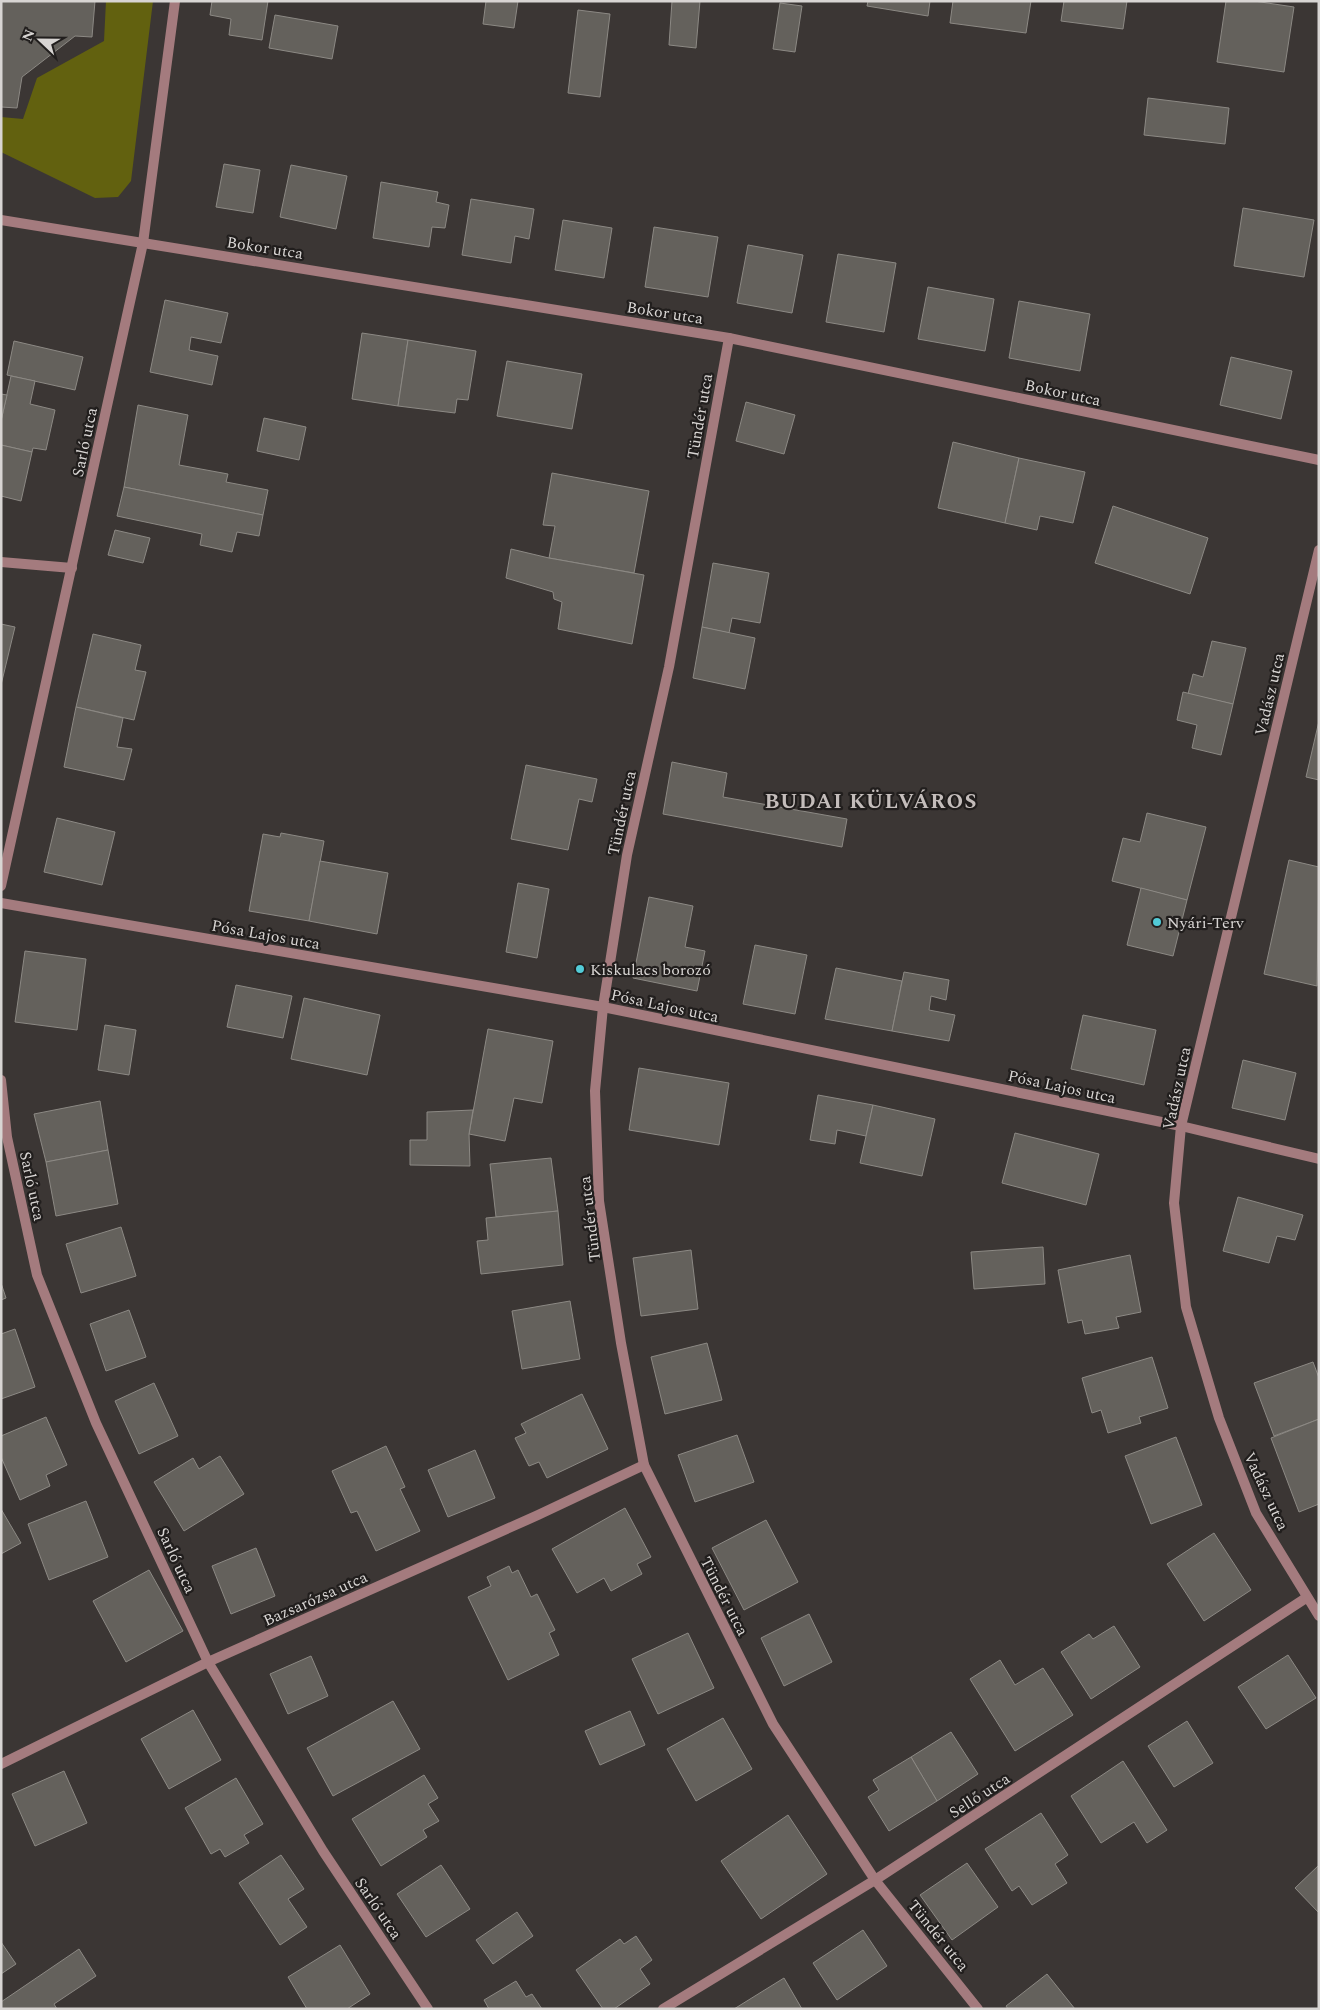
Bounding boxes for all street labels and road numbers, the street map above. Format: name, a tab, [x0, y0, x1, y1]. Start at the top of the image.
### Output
street label: Bokor utca	[225, 230, 305, 266]
street label: Bokor utca	[625, 295, 705, 331]
street label: Tündér utca	[681, 372, 719, 461]
street label: Bokor utca	[1023, 373, 1103, 413]
street label: Sarló utca	[66, 405, 104, 479]
street label: Vadász utca	[1249, 650, 1291, 738]
street label: Tündér utca	[601, 768, 643, 858]
street label: Pósa Lajos utca	[210, 914, 322, 956]
street label: Pósa Lajos utca	[609, 983, 721, 1029]
street label: Vadász utca	[1156, 1044, 1198, 1132]
street label: Pósa Lajos utca	[1006, 1064, 1118, 1110]
street label: Sarló utca	[13, 1149, 51, 1223]
street label: Tündér utca	[573, 1175, 607, 1263]
street label: Vadász utca	[1237, 1448, 1295, 1535]
street label: Sarló utca	[150, 1523, 202, 1598]
street label: Tündér utca	[694, 1553, 754, 1640]
street label: Bazsarózsa utca	[259, 1565, 372, 1633]
street label: Sellő utca	[944, 1767, 1015, 1825]
street label: Sarló utca	[349, 1873, 408, 1945]
street label: Tündér utca	[902, 1895, 975, 1977]

